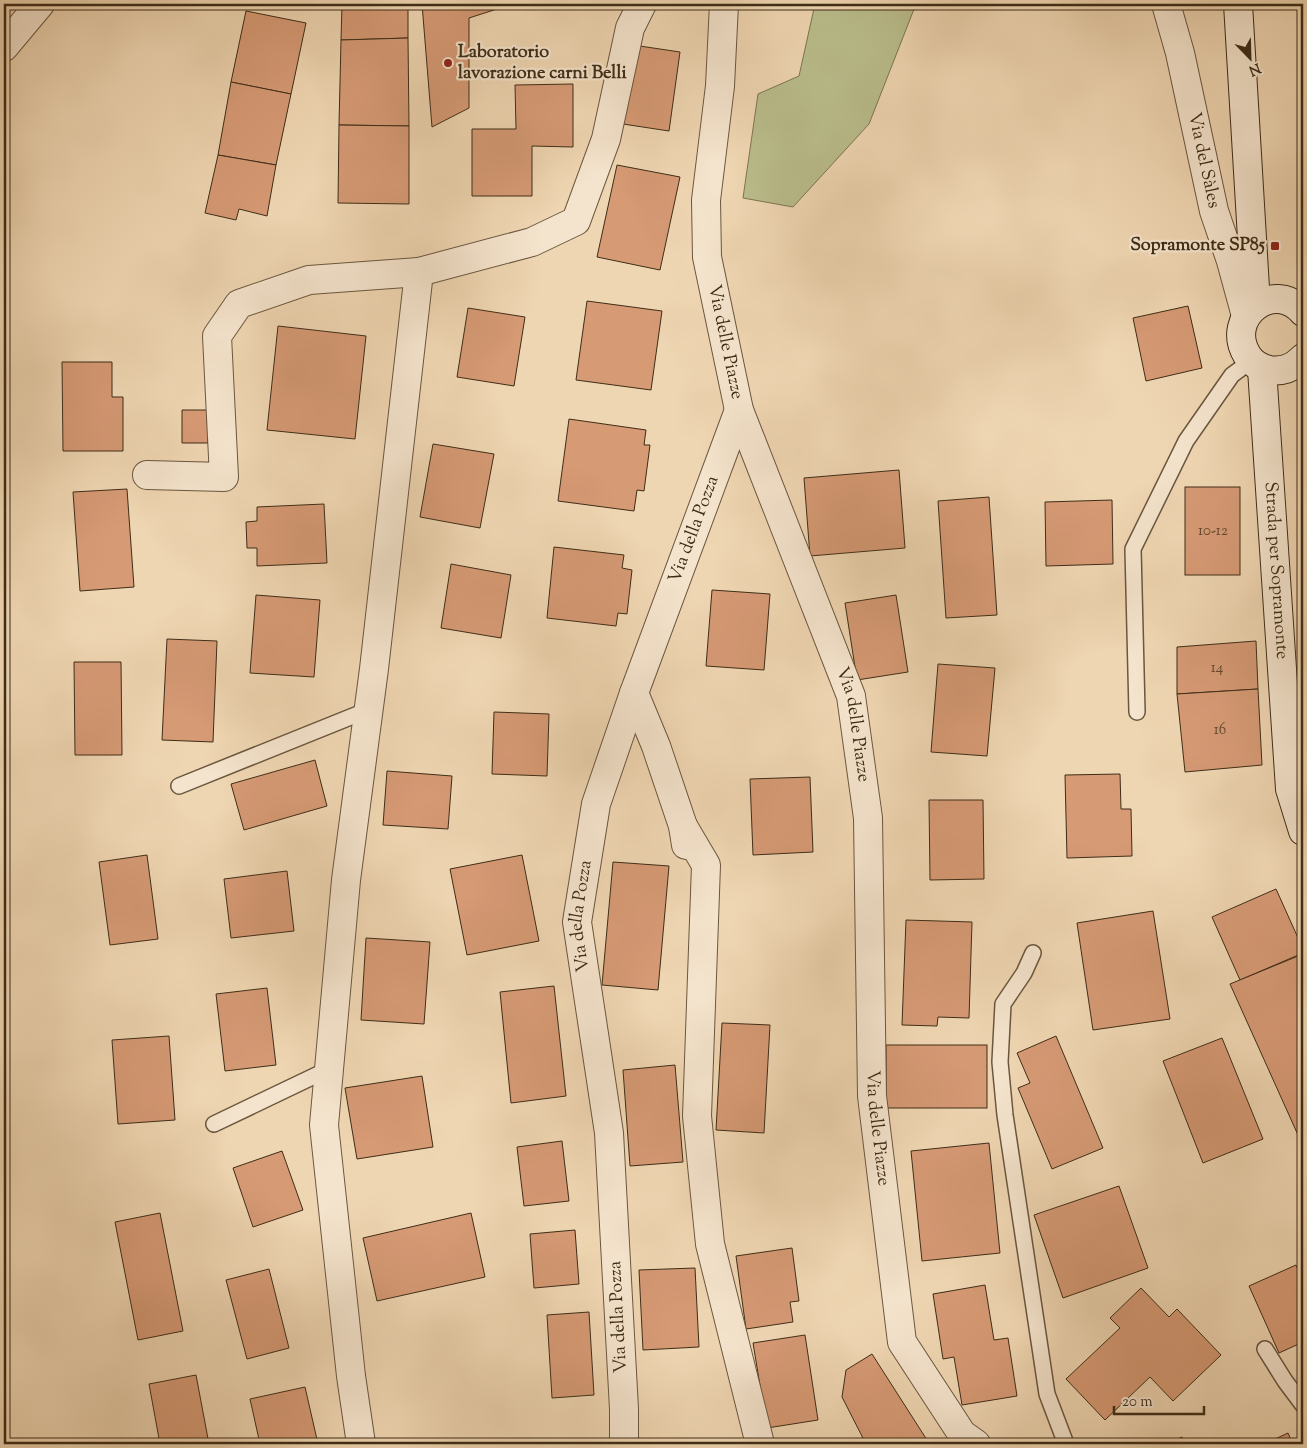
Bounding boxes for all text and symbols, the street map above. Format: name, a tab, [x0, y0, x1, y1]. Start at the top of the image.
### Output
north arrow	[1224, 32, 1274, 82]
place label: Laboratorio lavorazione carni Belli	[458, 40, 627, 87]
marker: Laboratorio lavorazione carni Belli	[442, 57, 454, 69]
text: N	[1245, 57, 1263, 80]
street label: Via del Sàles	[1180, 110, 1226, 211]
place label: Sopramonte SP85	[1130, 233, 1266, 259]
marker: Sopramonte SP85	[1269, 240, 1281, 252]
street label: Via delle Piazze	[700, 283, 749, 402]
street label: Via della Pozza	[663, 472, 726, 587]
street label: Strada per Sopramonte	[1257, 481, 1294, 660]
house number: 10-12	[1198, 521, 1228, 542]
house number: 14	[1211, 658, 1224, 679]
street label: Via delle Piazze	[828, 664, 876, 784]
house number: 16	[1214, 720, 1226, 741]
street label: Via della Pozza	[564, 858, 600, 973]
street label: Via delle Piazze	[859, 1070, 896, 1188]
street label: Via della Pozza	[603, 1260, 635, 1374]
scale bar	[1114, 1383, 1204, 1415]
text: 20 m	[1122, 1392, 1153, 1413]

